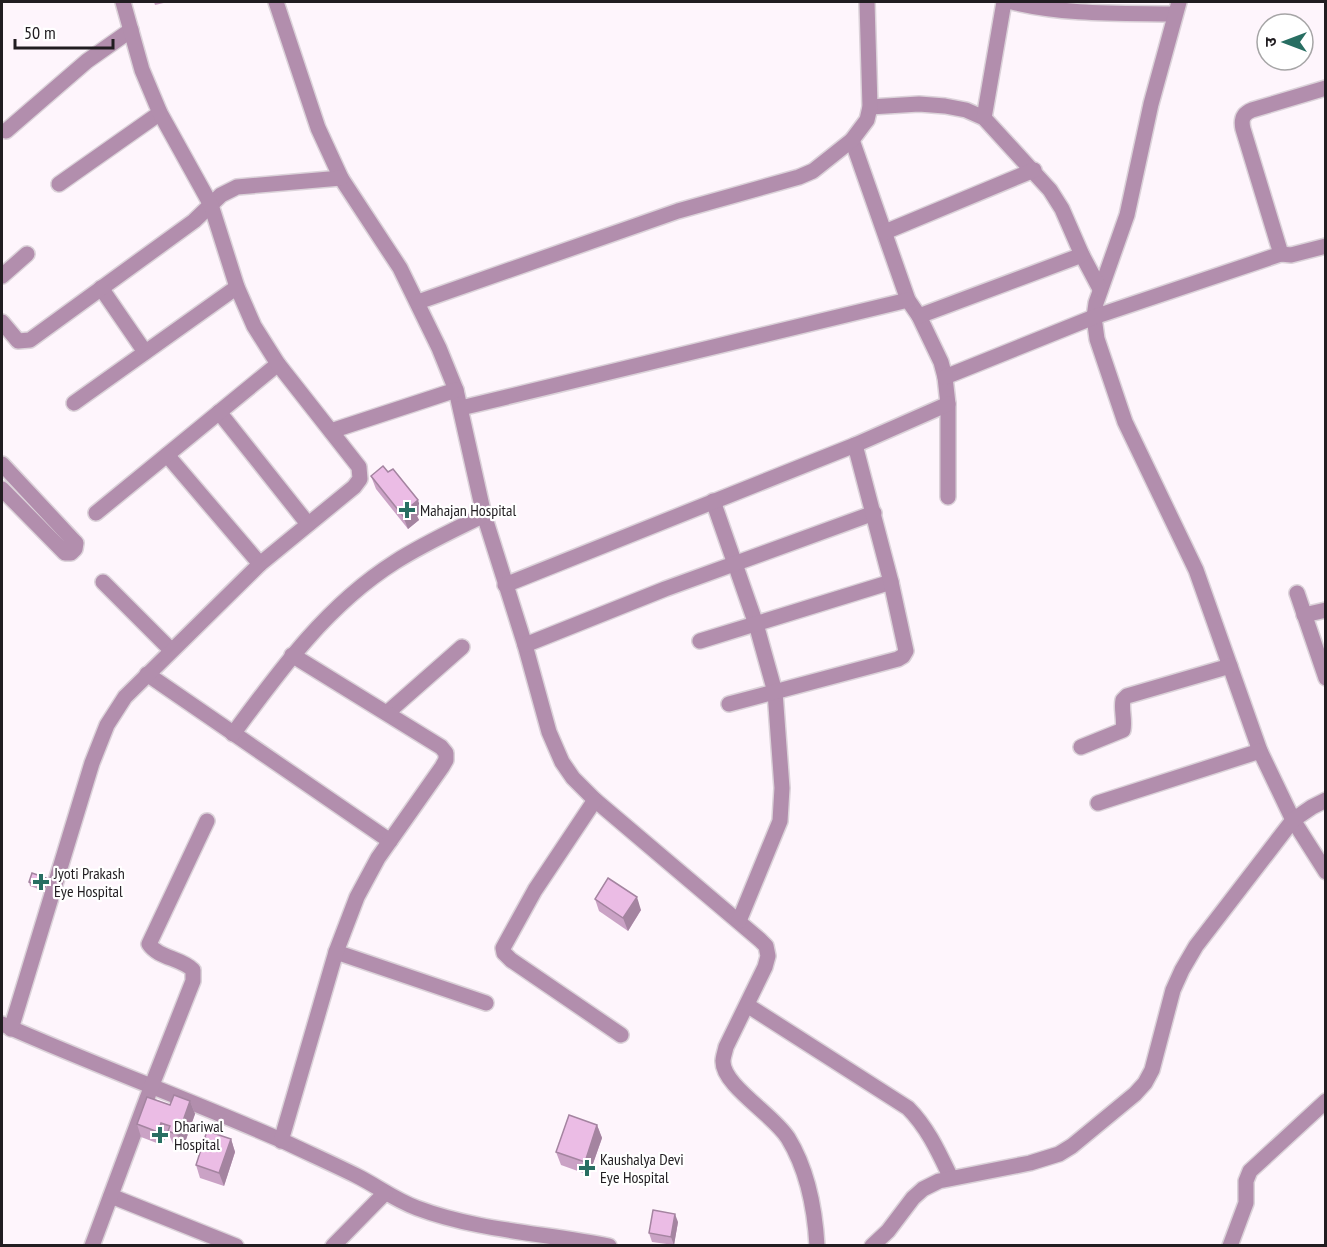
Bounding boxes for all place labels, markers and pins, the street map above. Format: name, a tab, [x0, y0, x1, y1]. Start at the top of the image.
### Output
place label: Mahajan Hospital	[420, 500, 516, 520]
marker: Mahajan Hospital	[398, 501, 416, 519]
place label: Jyoti Prakash Eye Hospital	[53, 863, 125, 901]
marker: Jyoti Prakash Eye Hospital	[32, 873, 50, 891]
place label: Dhariwal Hospital	[174, 1116, 224, 1154]
marker: Dhariwal Hospital	[151, 1126, 169, 1144]
place label: Kaushalya Devi Eye Hospital	[600, 1149, 684, 1187]
marker: Kaushalya Devi Eye Hospital	[578, 1159, 596, 1177]

